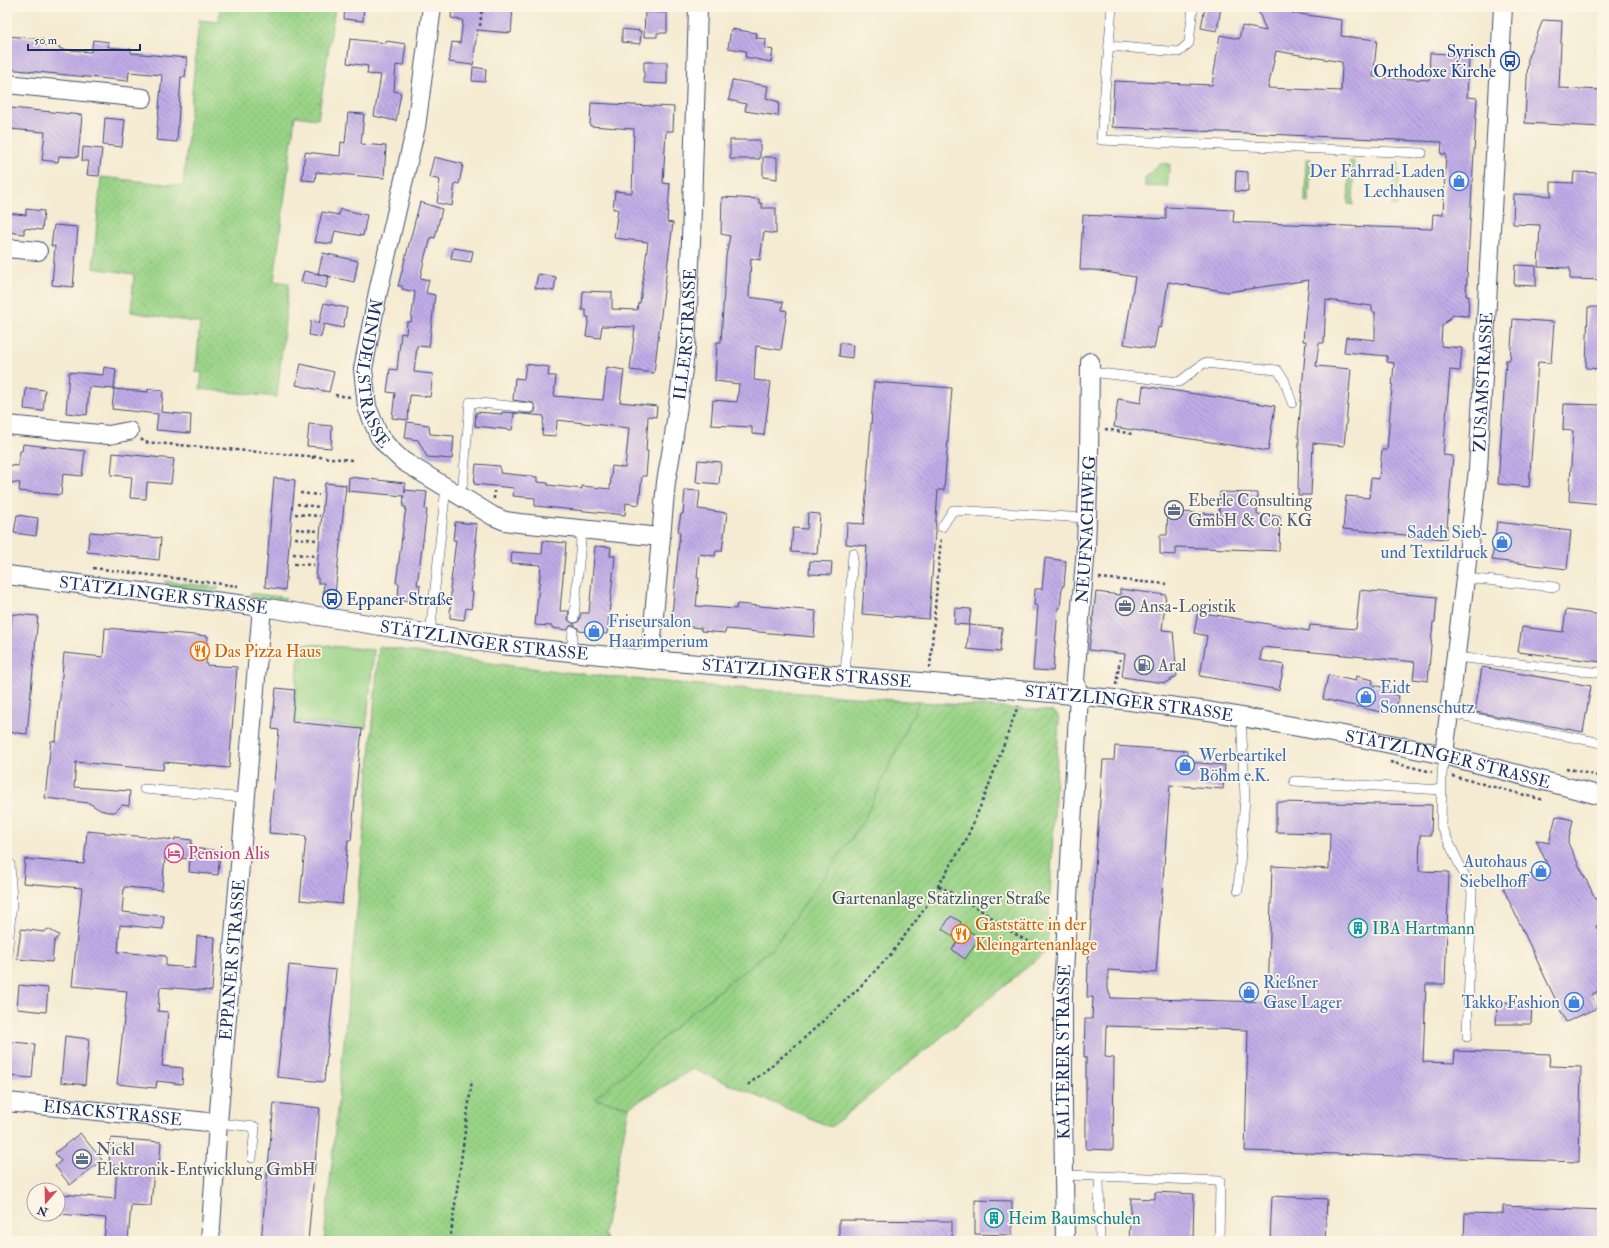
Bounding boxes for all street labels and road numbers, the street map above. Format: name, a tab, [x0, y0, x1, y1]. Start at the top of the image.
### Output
street label: ILLERSTRASSE	[668, 268, 700, 401]
street label: MINDELSTRASSE	[352, 297, 395, 452]
street label: ZUSAMSTRASSE	[1468, 312, 1497, 453]
street label: NEUFNACHWEG	[1071, 455, 1100, 604]
street label: STÄTZLINGER STRASSE	[58, 571, 269, 618]
street label: STÄTZLINGER STRASSE	[379, 616, 590, 664]
street label: STÄTZLINGER STRASSE	[701, 654, 912, 692]
street label: STÄTZLINGER STRASSE	[1024, 680, 1235, 726]
street label: STÄTZLINGER STRASSE	[1344, 725, 1553, 793]
street label: EPPANER STRASSE	[215, 878, 249, 1041]
street label: KALTERER STRASSE	[1052, 964, 1075, 1140]
street label: EISACKSTRASSE	[42, 1095, 183, 1130]

